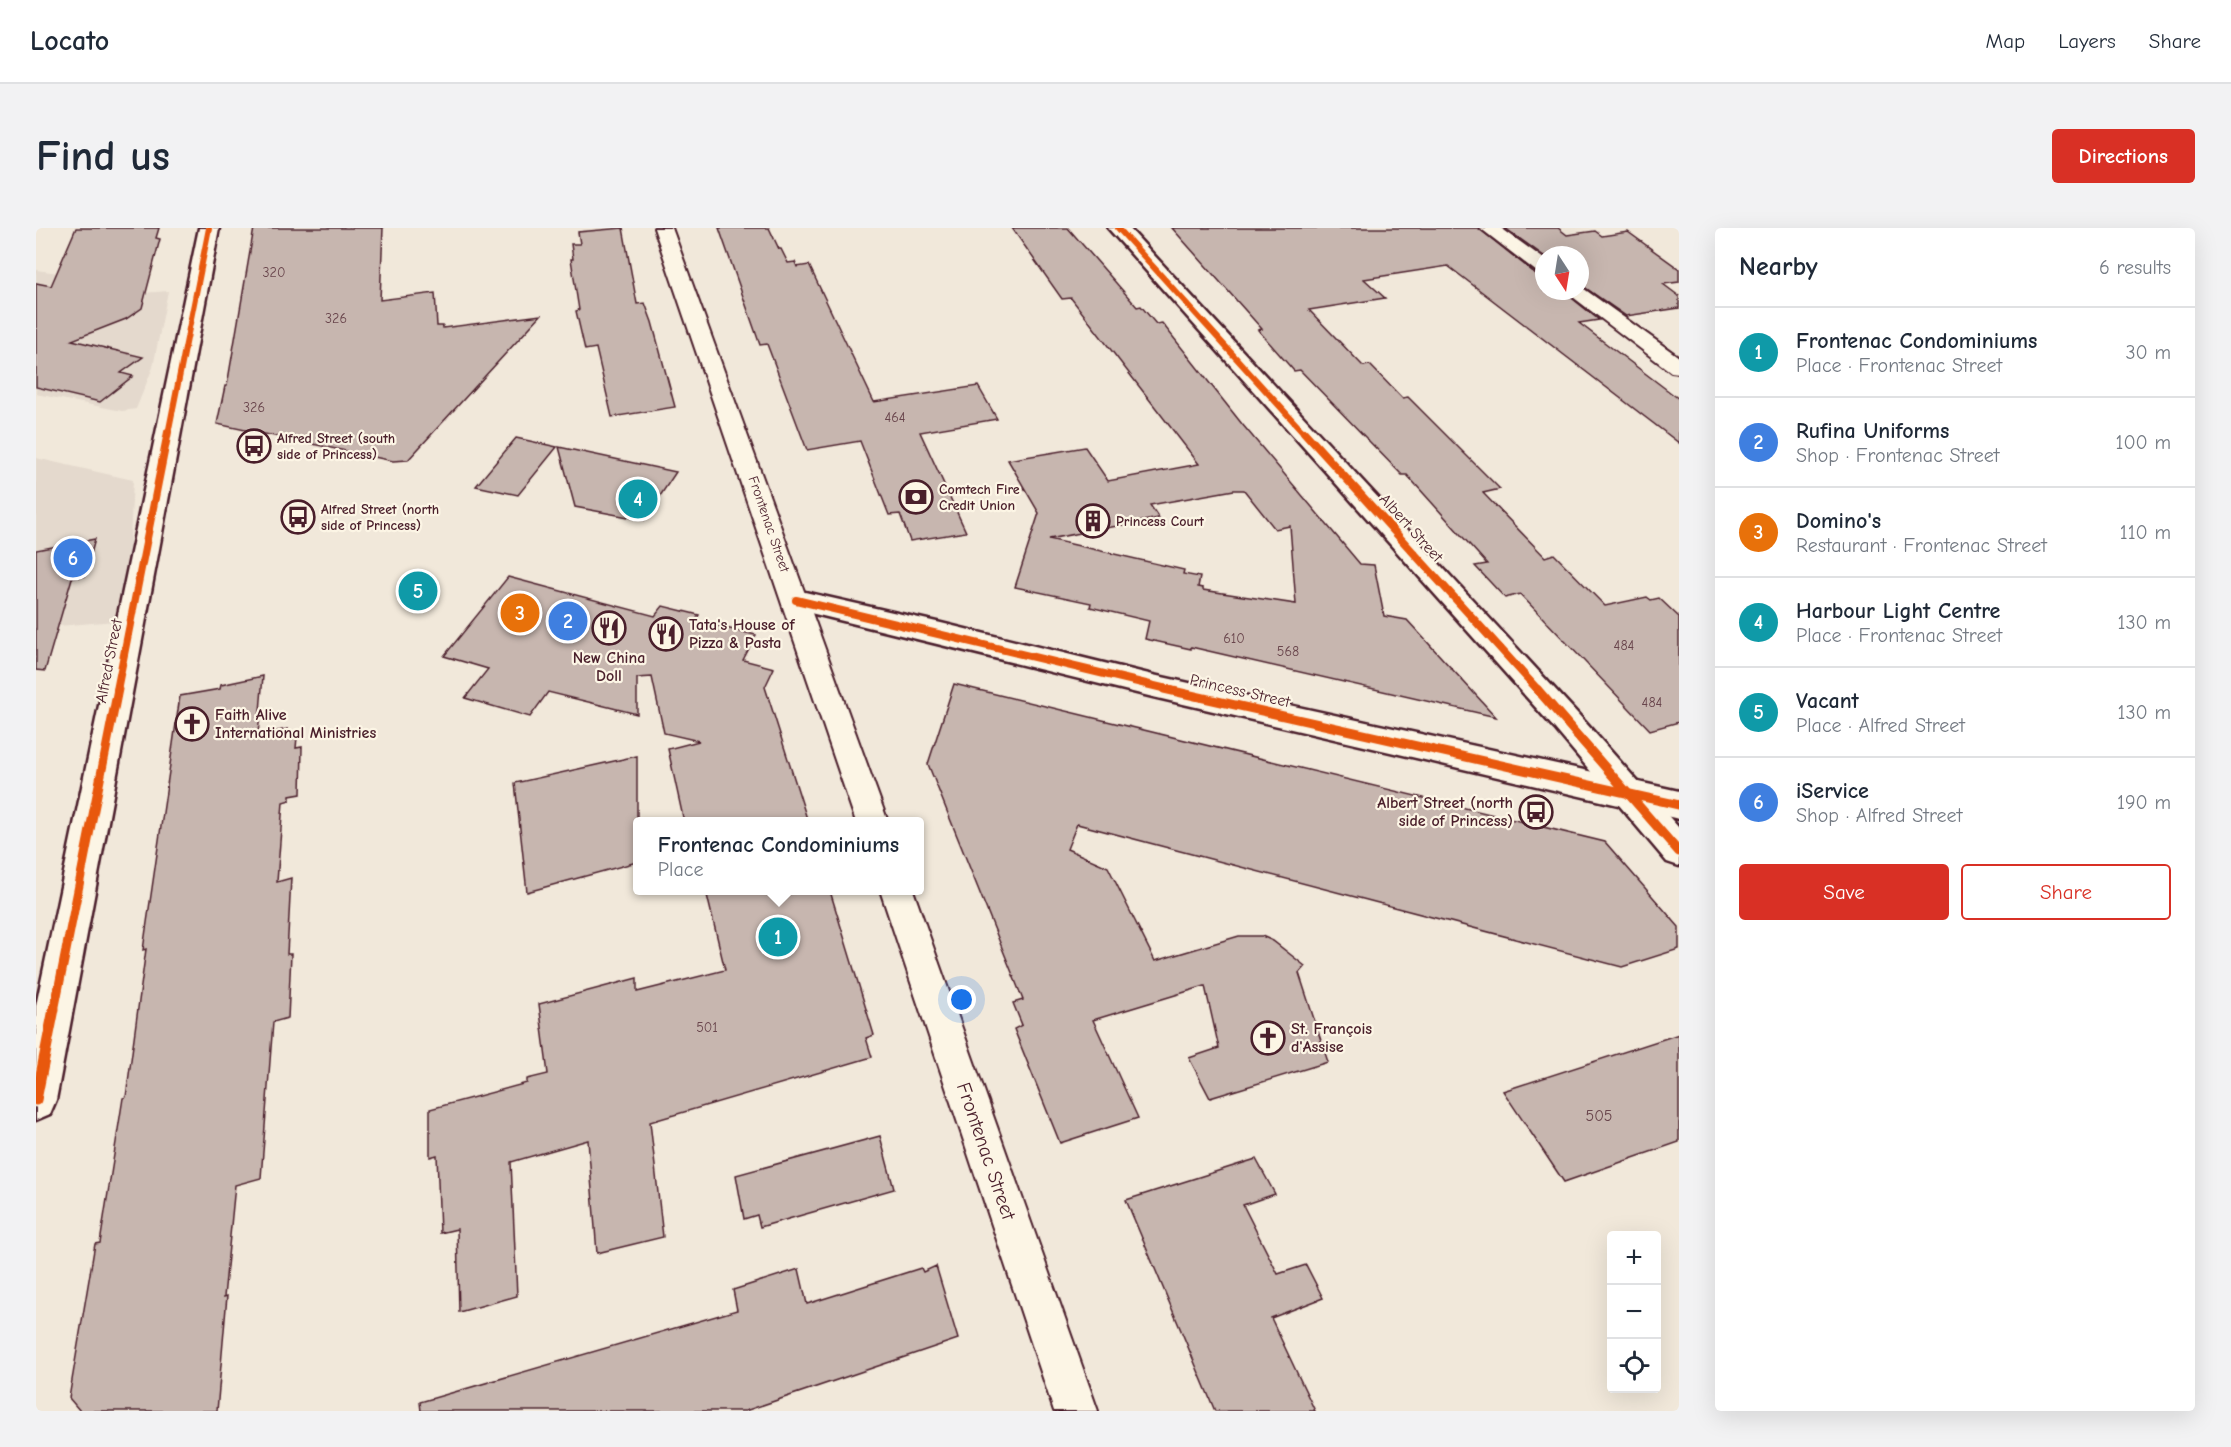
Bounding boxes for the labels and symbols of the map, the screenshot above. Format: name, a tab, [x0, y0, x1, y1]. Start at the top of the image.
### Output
north arrow	[1535, 246, 1589, 300]
house number: 320	[263, 264, 285, 281]
house number: 326	[325, 310, 347, 327]
house number: 326	[243, 399, 265, 416]
house number: 464	[884, 409, 906, 426]
bus stop icon: Alfred Street (south side of Princess)	[236, 428, 272, 464]
place label: Alfred Street (south side of Princess)	[277, 430, 395, 463]
street label: Frontenac Street	[745, 474, 794, 575]
pin: 4	[618, 476, 658, 522]
bank icon: Comtech Fire Credit Union	[898, 479, 934, 515]
place label: Comtech Fire Credit Union	[939, 481, 1020, 514]
street label: Albert Street	[1376, 490, 1447, 566]
bus stop icon: Alfred Street (north side of Princess)	[280, 499, 316, 535]
place label: Alfred Street (north side of Princess)	[321, 501, 439, 534]
building icon: Princess Court	[1075, 503, 1111, 539]
place label: Princess Court	[1116, 513, 1204, 530]
pin: 6	[54, 536, 93, 580]
pin: 5	[398, 568, 437, 614]
pin: 3	[500, 590, 540, 636]
pin: 2	[548, 598, 588, 644]
restaurant icon: New China Doll	[591, 610, 627, 646]
restaurant icon: Tata's House of Pizza & Pasta	[648, 616, 684, 652]
place label: Tata's House of Pizza & Pasta	[689, 616, 796, 652]
street label: Alfred Street	[92, 617, 126, 705]
house number: 610	[1223, 630, 1245, 647]
house number: 484	[1614, 637, 1635, 654]
house number: 568	[1277, 643, 1299, 660]
place label: New China Doll	[573, 649, 645, 685]
street label: Princess Street	[1188, 671, 1292, 711]
house number: 484	[1642, 694, 1663, 711]
church icon: Faith Alive International Ministries	[174, 706, 210, 742]
place label: Faith Alive International Ministries	[215, 706, 376, 742]
place label: Albert Street (north side of Princess)	[1377, 794, 1513, 830]
bus stop icon: Albert Street (north side of Princess)	[1518, 794, 1554, 830]
pin: 1	[758, 914, 798, 960]
your location	[947, 985, 976, 1014]
house number: 501	[696, 1019, 718, 1036]
church icon: St. François d'Assise	[1250, 1020, 1286, 1056]
place label: St. François d'Assise	[1291, 1020, 1372, 1056]
street label: Frontenac Street	[952, 1079, 1021, 1224]
house number: 505	[1585, 1107, 1613, 1125]

